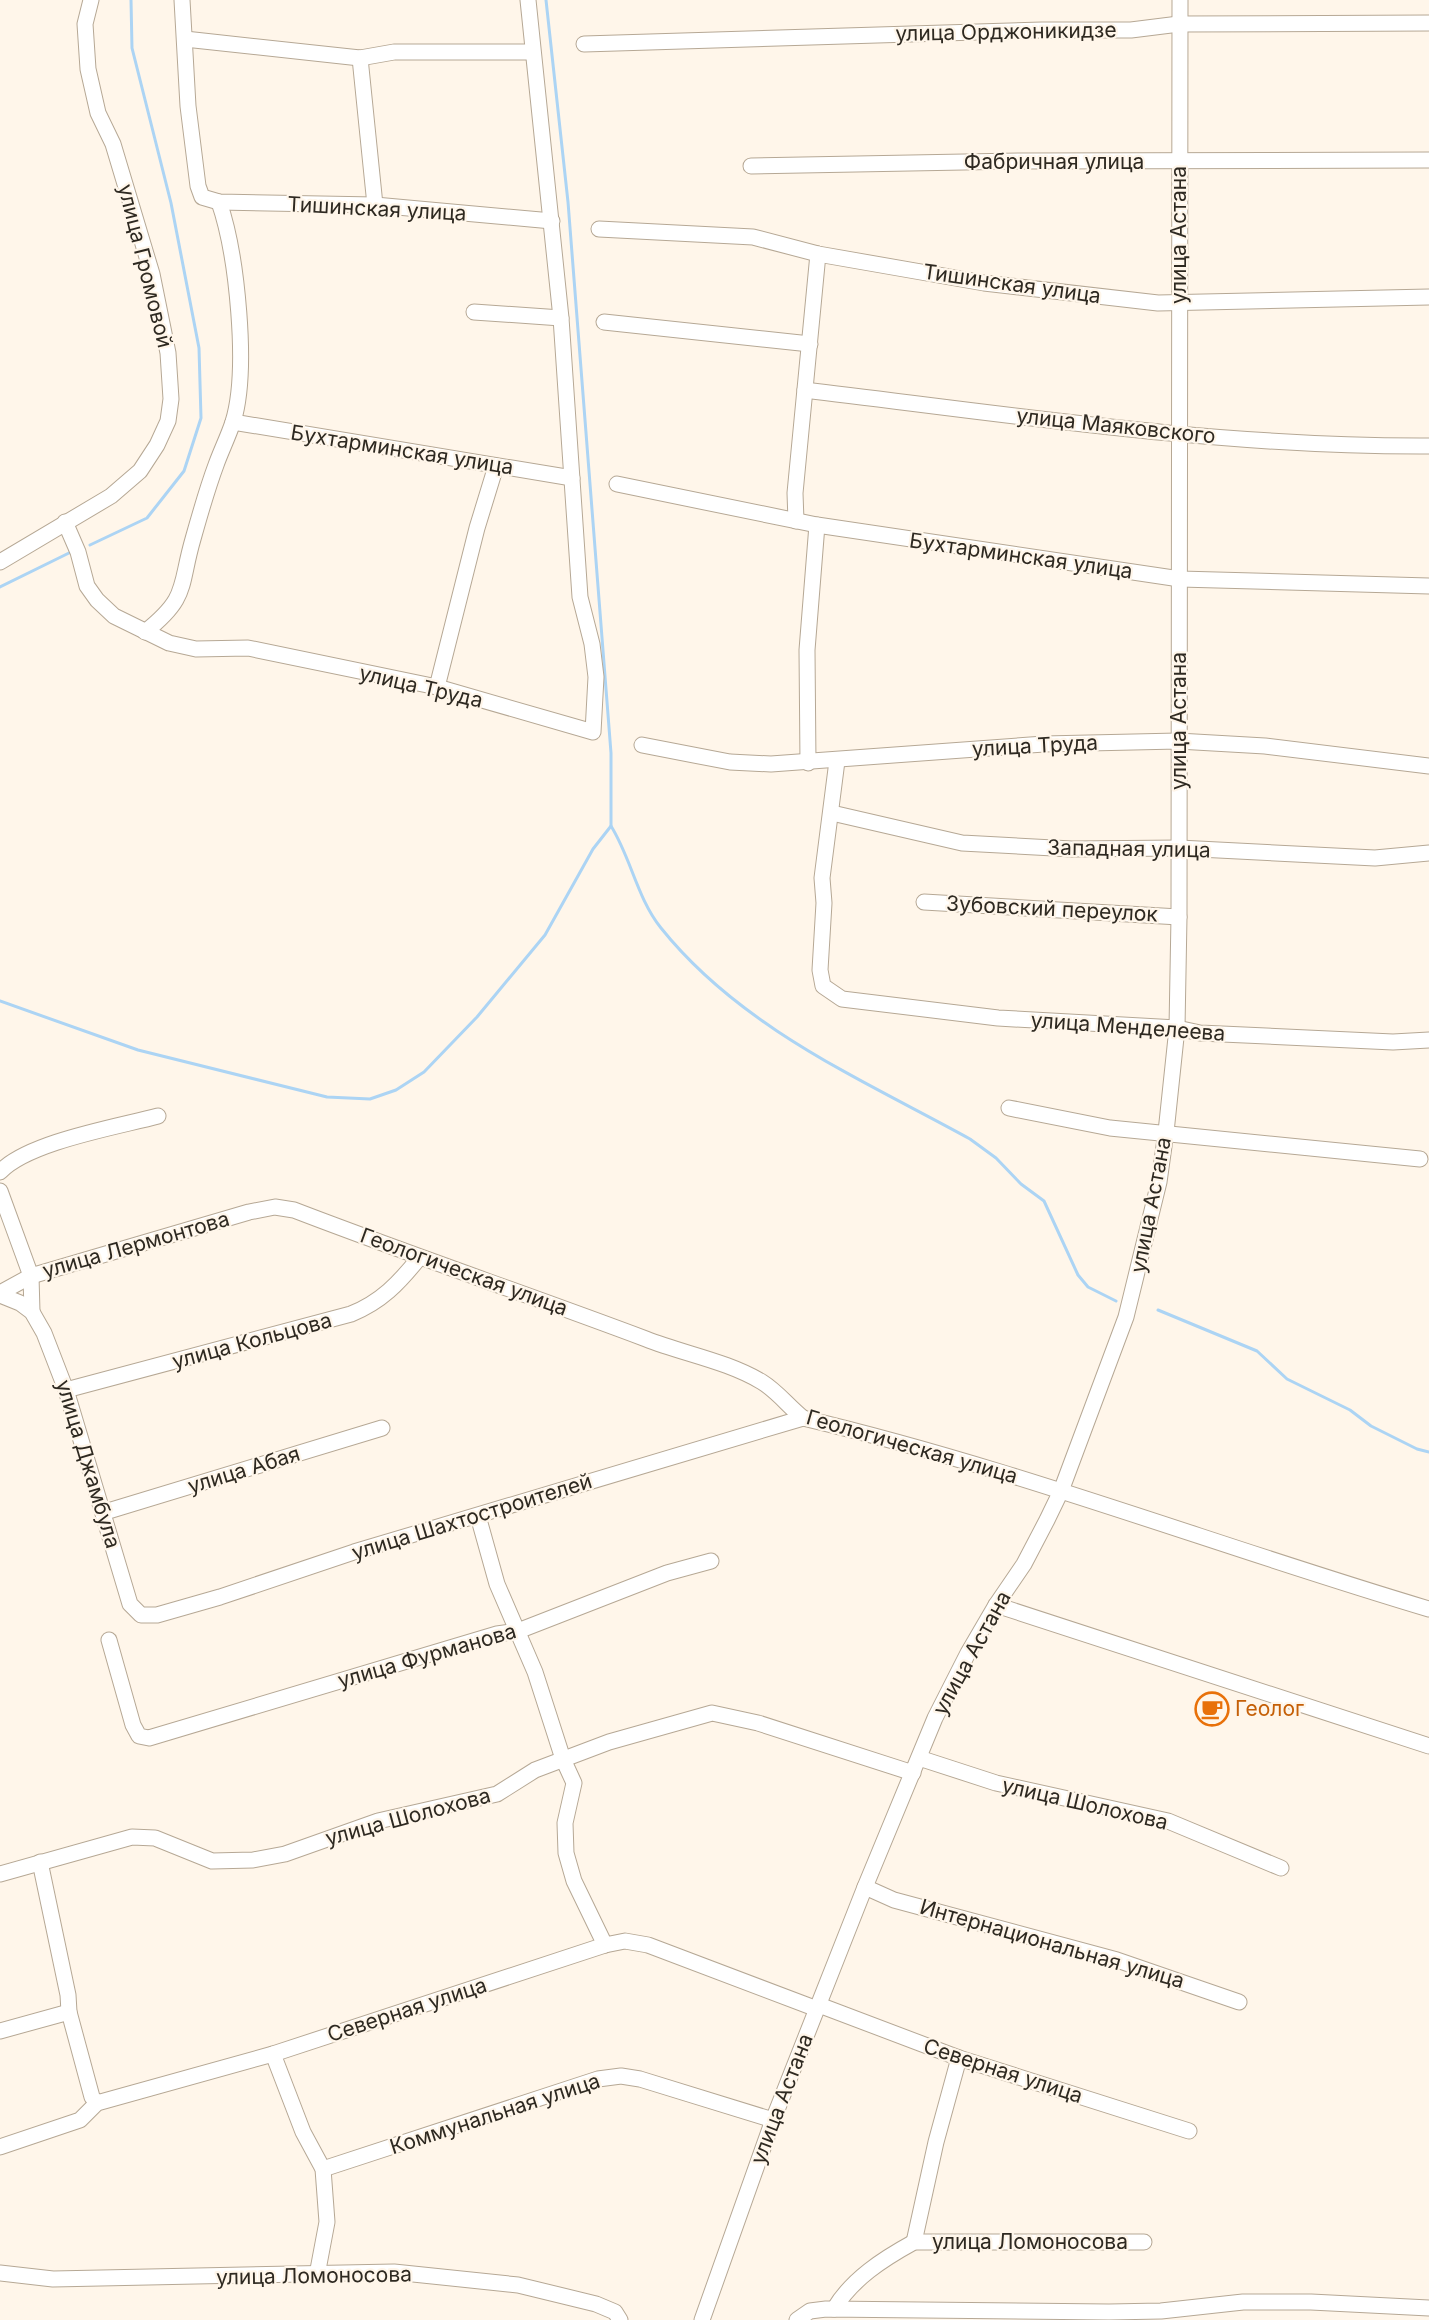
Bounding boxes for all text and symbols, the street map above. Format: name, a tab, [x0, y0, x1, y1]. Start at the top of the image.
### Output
street label: улица Орджоникидзе	[895, 17, 1117, 46]
street label: Фабричная улица	[964, 149, 1144, 174]
street label: улица Астана	[1166, 166, 1191, 304]
street label: улица Громовой	[113, 182, 178, 350]
street label: Тишинская улица	[287, 191, 467, 226]
street label: Тишинская улица	[922, 259, 1103, 308]
street label: улица Маяковского	[1015, 403, 1217, 448]
street label: Бухтарминская улица	[289, 420, 515, 479]
street label: Бухтарминская улица	[908, 527, 1134, 584]
street label: улица Астана	[1166, 652, 1191, 790]
street label: улица Труда	[357, 660, 485, 713]
street label: улица Труда	[971, 730, 1099, 761]
street label: Западная улица	[1047, 835, 1211, 862]
street label: Зубовский переулок	[946, 890, 1159, 927]
street label: улица Менделеева	[1030, 1007, 1226, 1046]
street label: улица Астана	[1125, 1135, 1176, 1275]
street label: улица Лермонтова	[40, 1206, 232, 1283]
street label: Геологическая улица	[357, 1222, 571, 1321]
street label: улица Кольцова	[169, 1307, 334, 1374]
street label: улица Джамбула	[51, 1377, 126, 1551]
street label: Геологическая улица	[804, 1404, 1021, 1489]
street label: улица Абая	[185, 1441, 303, 1498]
street label: улица Шахтостроителей	[349, 1468, 595, 1565]
street label: улица Астана	[927, 1586, 1016, 1719]
street label: улица Фурманова	[335, 1618, 519, 1693]
cafe icon: Геолог	[1194, 1691, 1230, 1727]
place label: Геолог	[1235, 1696, 1304, 1721]
street label: улица Шолохова	[1000, 1772, 1171, 1835]
street label: улица Шолохова	[323, 1782, 493, 1851]
street label: Интернациональная улица	[917, 1894, 1187, 1993]
street label: Северная улица	[324, 1972, 490, 2047]
street label: улица Астана	[745, 2030, 818, 2168]
street label: Северная улица	[920, 2033, 1086, 2108]
street label: Коммунальная улица	[387, 2068, 603, 2159]
street label: улица Ломоносова	[932, 2229, 1128, 2254]
street label: улица Ломоносова	[216, 2261, 412, 2290]

